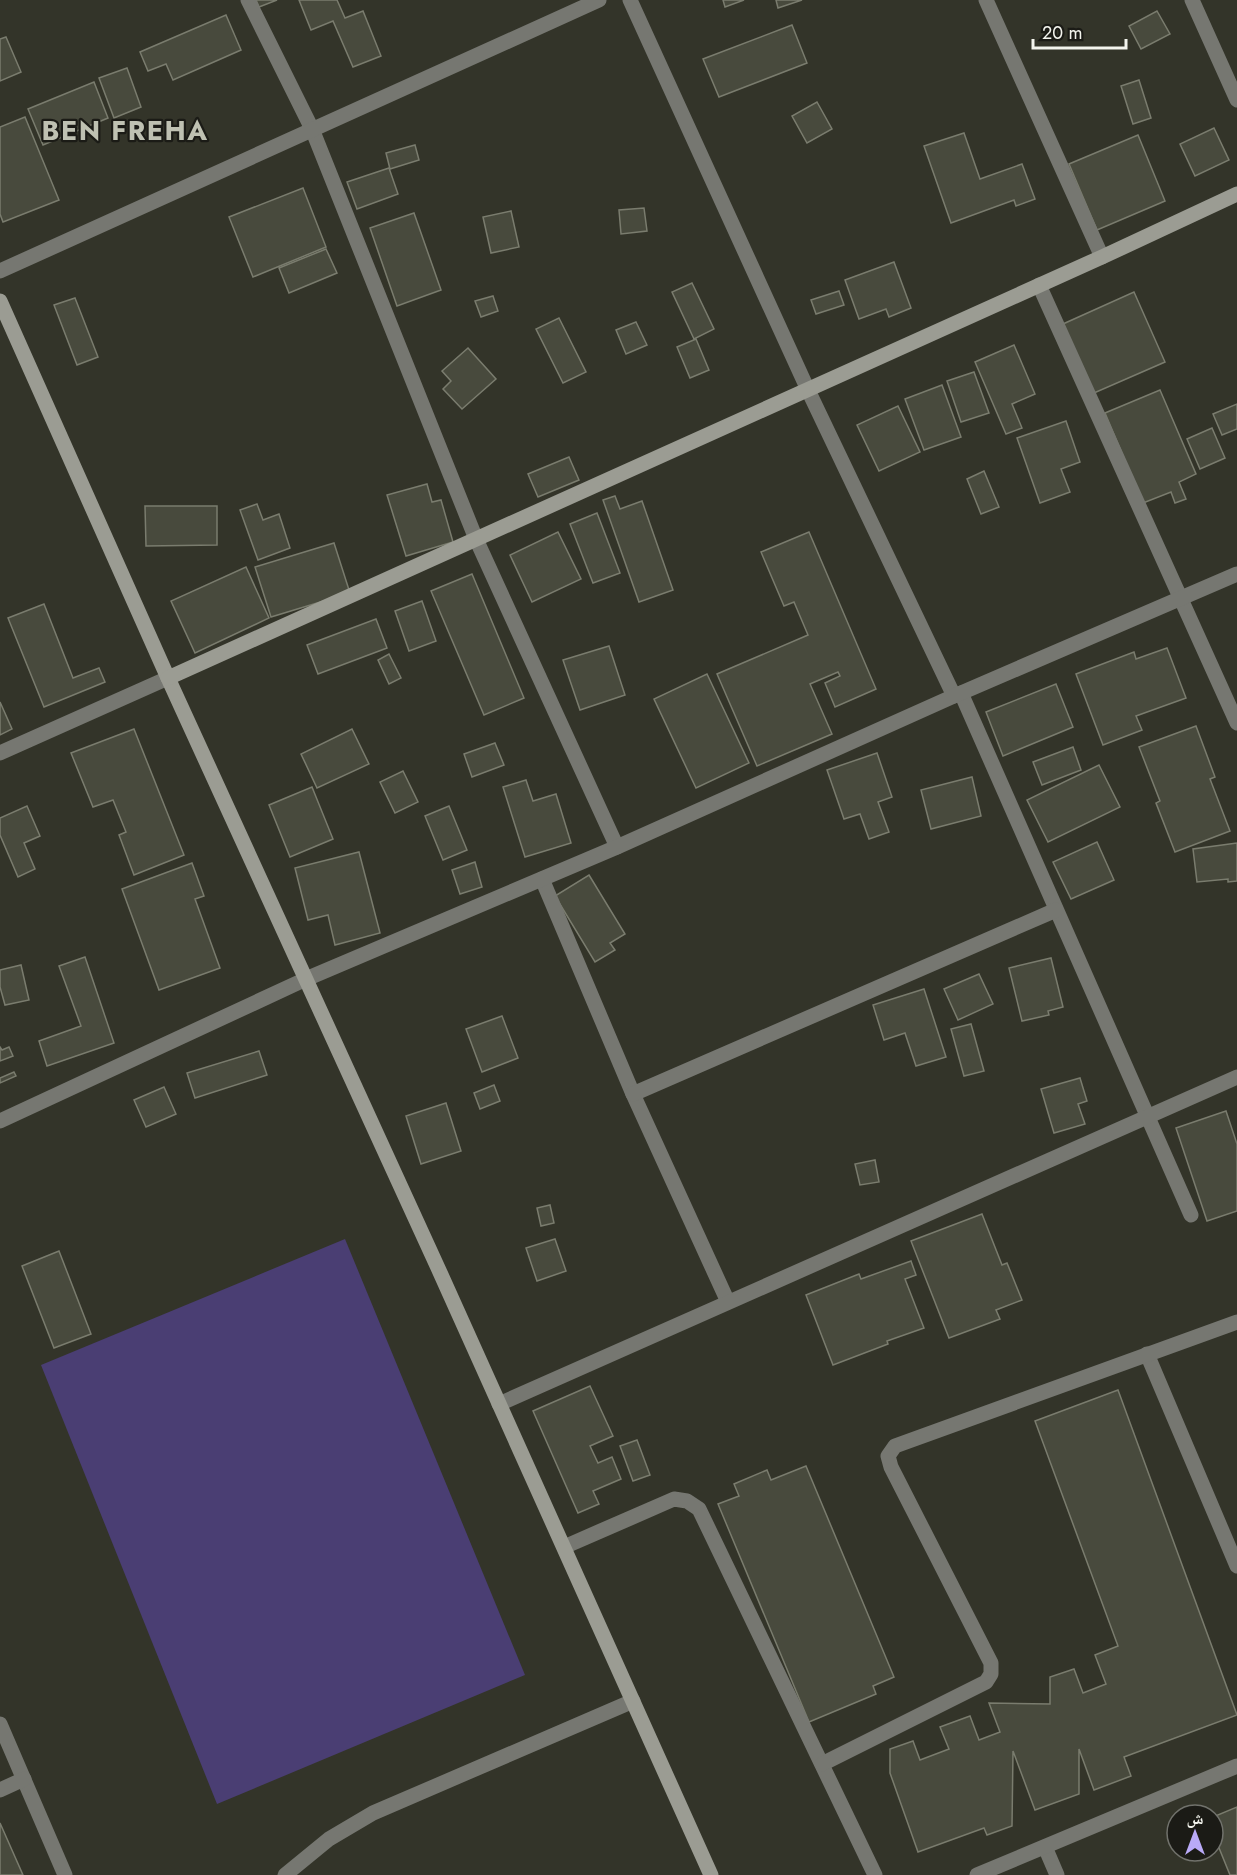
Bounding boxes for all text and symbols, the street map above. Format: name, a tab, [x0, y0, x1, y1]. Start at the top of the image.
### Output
scale bar	[1033, 12, 1126, 50]
text: 20 m	[1042, 20, 1082, 46]
district label: BEN FREHA	[42, 111, 209, 150]
north arrow	[1165, 1803, 1225, 1863]
text: ش	[1187, 1807, 1204, 1830]

